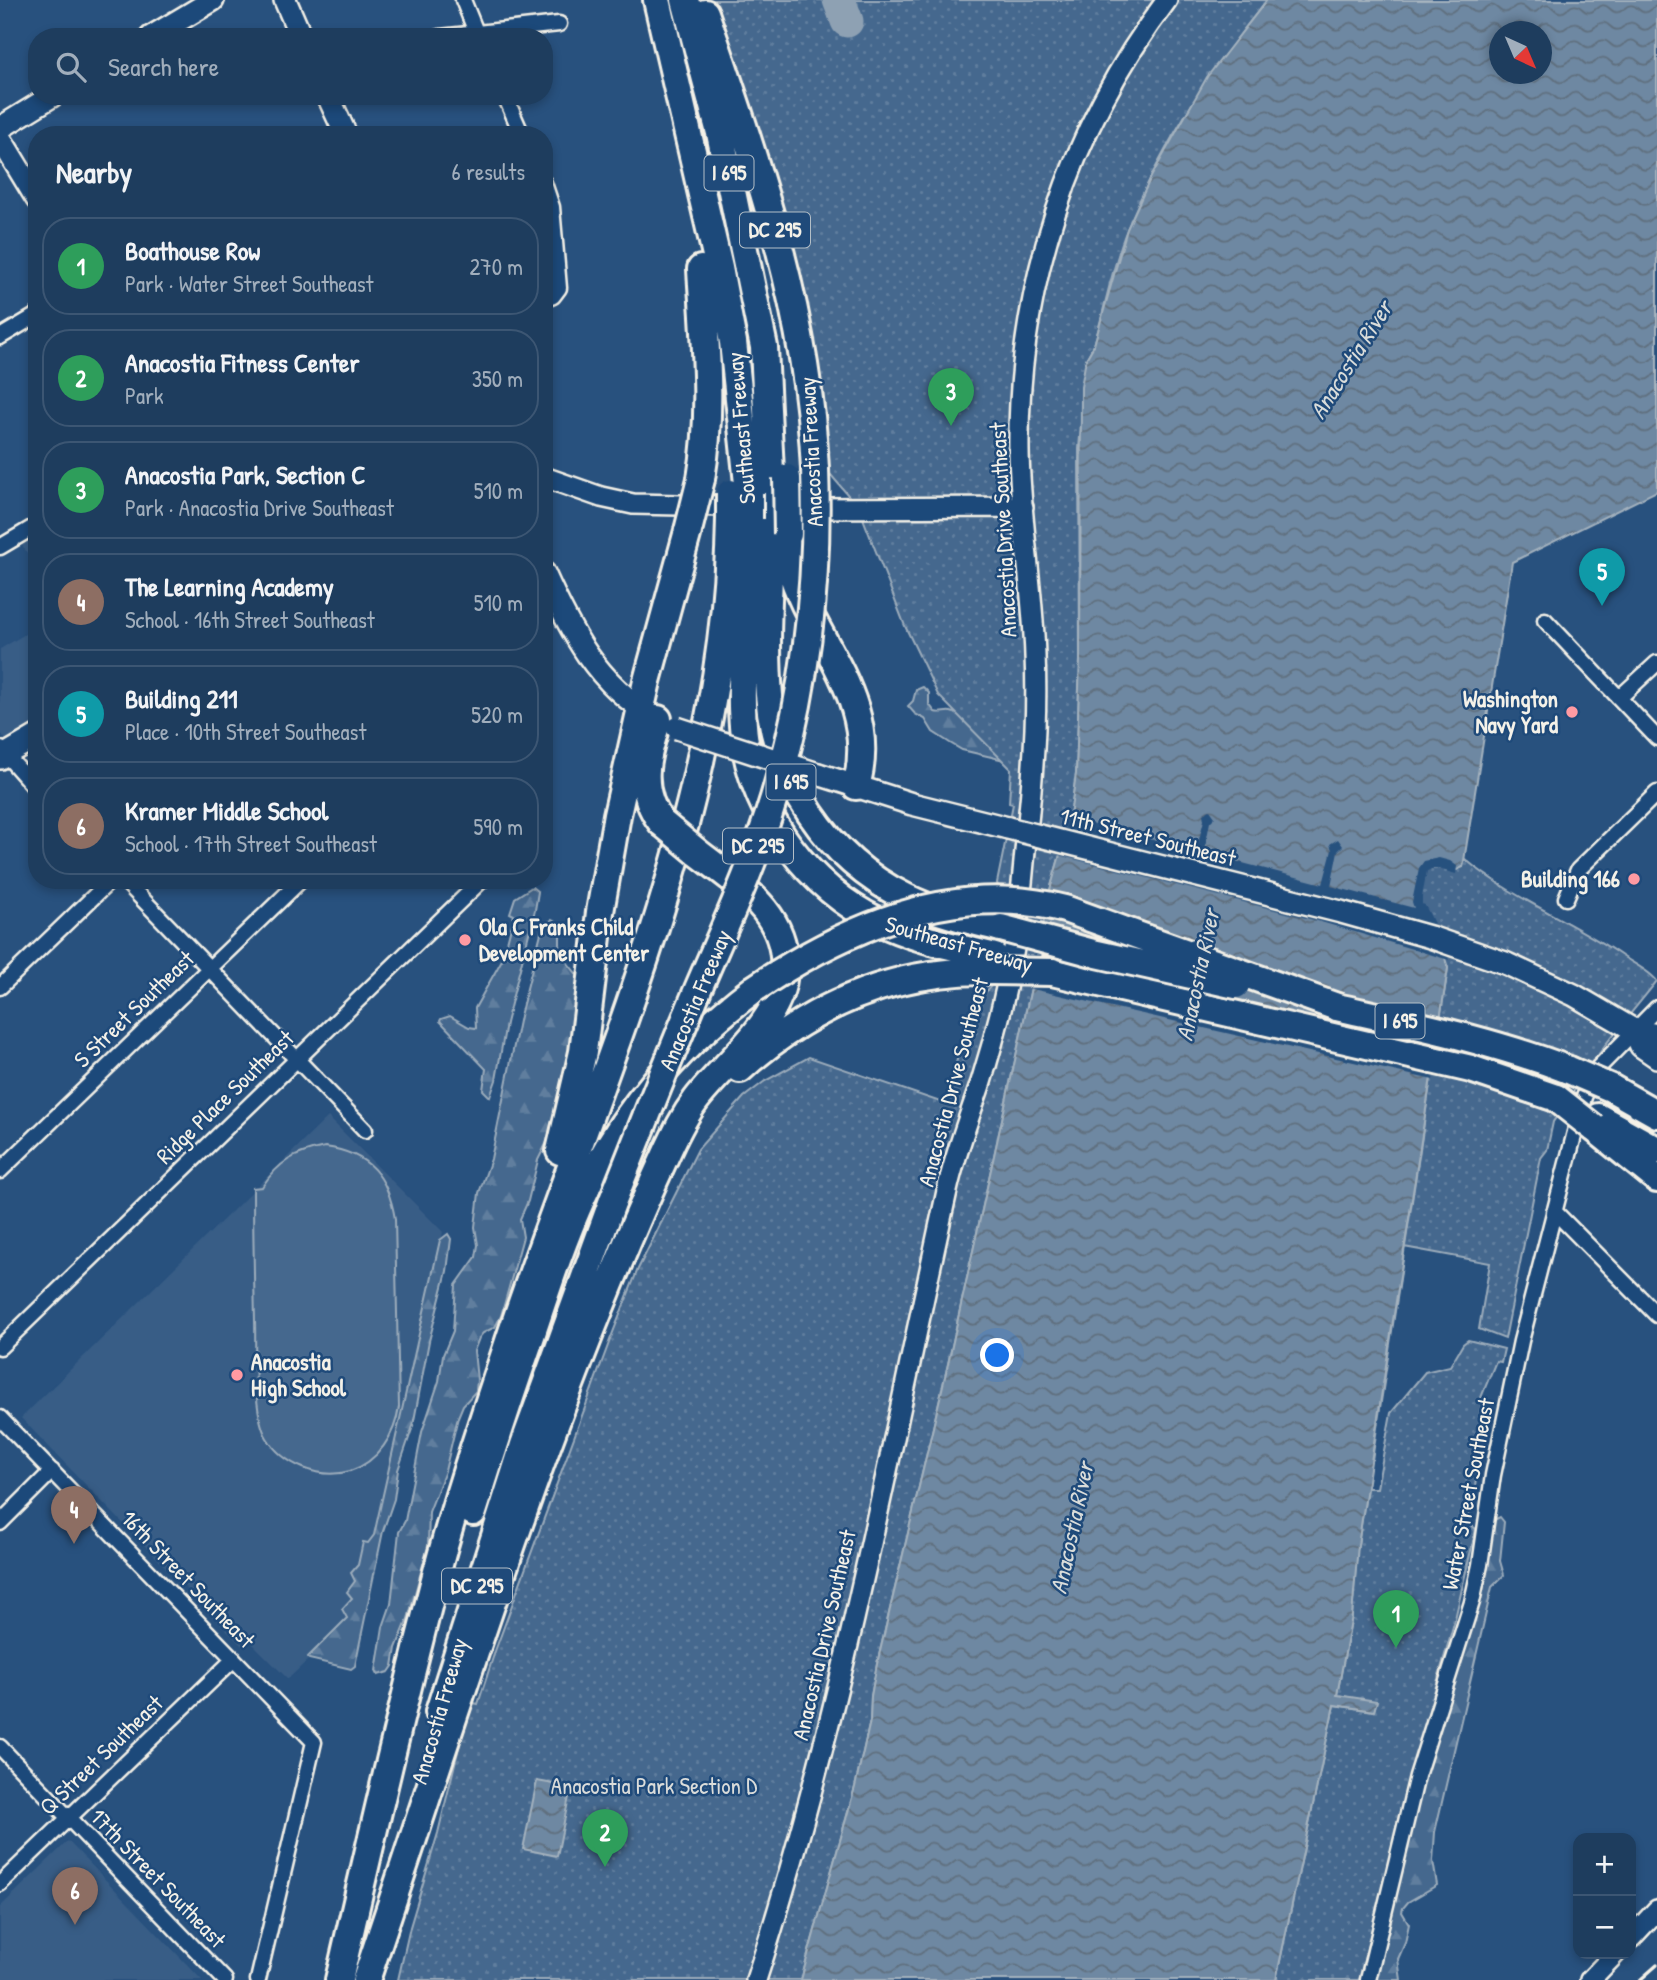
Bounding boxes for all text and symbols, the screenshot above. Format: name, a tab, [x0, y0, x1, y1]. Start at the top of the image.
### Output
north arrow	[1489, 21, 1552, 84]
search box	[28, 28, 553, 105]
icon: search	[52, 48, 90, 86]
text: Search here	[108, 49, 219, 84]
text: Nearby	[56, 152, 132, 192]
text: 6 results	[452, 156, 525, 187]
road number: I 695	[704, 156, 754, 190]
road number: DC 295	[740, 212, 810, 247]
text: Boathouse Row	[125, 233, 260, 268]
text: 1	[77, 251, 85, 282]
text: 270 m	[470, 251, 523, 282]
text: Park · Water Street Southeast	[125, 268, 373, 299]
water label: Anacostia River	[1301, 292, 1401, 425]
text: Anacostia Fitness Center	[125, 345, 359, 380]
street label: Southeast Freeway	[718, 351, 763, 505]
text: 2	[76, 363, 86, 394]
text: 350 m	[472, 363, 523, 394]
pin: 3	[928, 368, 974, 426]
street label: Anacostia Freeway	[791, 376, 830, 528]
text: Park	[125, 380, 163, 411]
street label: Anacostia Drive Southeast	[981, 421, 1024, 638]
text: Anacostia Park, Section C	[125, 457, 365, 492]
text: 3	[76, 475, 86, 506]
text: 510 m	[474, 475, 523, 506]
text: Park · Anacostia Drive Southeast	[125, 492, 394, 523]
pin: 5	[1579, 548, 1625, 606]
text: The Learning Academy	[125, 569, 334, 604]
text: 4	[77, 587, 85, 618]
text: 510 m	[474, 587, 523, 618]
text: School · 16th Street Southeast	[125, 604, 375, 635]
text: Building 211	[125, 681, 238, 716]
place label: Washington Navy Yard	[1463, 683, 1558, 741]
text: 5	[76, 699, 86, 730]
text: 520 m	[471, 699, 523, 730]
marker: Washington Navy Yard	[1564, 704, 1580, 720]
text: Place · 10th Street Southeast	[125, 716, 366, 747]
road number: I 695	[766, 764, 816, 800]
text: Kramer Middle School	[125, 793, 328, 828]
street label: 11th Street Southeast	[1057, 800, 1240, 874]
text: 6	[76, 811, 86, 842]
text: 590 m	[474, 811, 523, 842]
text: School · 17th Street Southeast	[125, 828, 377, 859]
road number: DC 295	[723, 828, 793, 864]
place label: Building 166	[1521, 863, 1620, 895]
marker: Building 166	[1626, 871, 1642, 887]
water label: Anacostia River	[1168, 904, 1227, 1043]
street label: Southeast Freeway	[882, 908, 1037, 979]
place label: Ola C Franks Child Development Center	[479, 911, 649, 969]
street label: Anacostia Freeway	[651, 924, 738, 1075]
marker: Ola C Franks Child Development Center	[457, 932, 473, 948]
street label: S Street Southeast	[67, 942, 201, 1074]
street label: Anacostia Drive Southeast	[910, 973, 996, 1190]
road number: I 695	[1376, 1004, 1424, 1038]
street label: Ridge Place Southeast	[149, 1022, 301, 1170]
your location	[980, 1338, 1014, 1372]
place label: Anacostia High School	[251, 1346, 347, 1404]
marker: Anacostia High School	[229, 1367, 245, 1383]
street label: Water Street Southeast	[1434, 1394, 1502, 1592]
water label: Anacostia River	[1042, 1457, 1101, 1596]
pin: 4	[51, 1486, 97, 1544]
street label: 16th Street Southeast	[114, 1503, 263, 1655]
street label: Anacostia Drive Southeast	[784, 1526, 863, 1743]
road number: DC 295	[442, 1568, 512, 1604]
pin: 1	[1373, 1590, 1419, 1648]
street label: Anacostia Freeway	[403, 1634, 474, 1787]
street label: Q Street Southeast	[32, 1687, 170, 1822]
park label: Anacostia Park Section D	[551, 1770, 757, 1801]
street label: 17th Street Southeast	[84, 1801, 234, 1955]
pin: 2	[582, 1809, 628, 1867]
map controls	[1573, 1833, 1636, 1959]
button: +	[1573, 1833, 1636, 1896]
pin: 6	[52, 1867, 98, 1925]
button: −	[1573, 1896, 1636, 1959]

